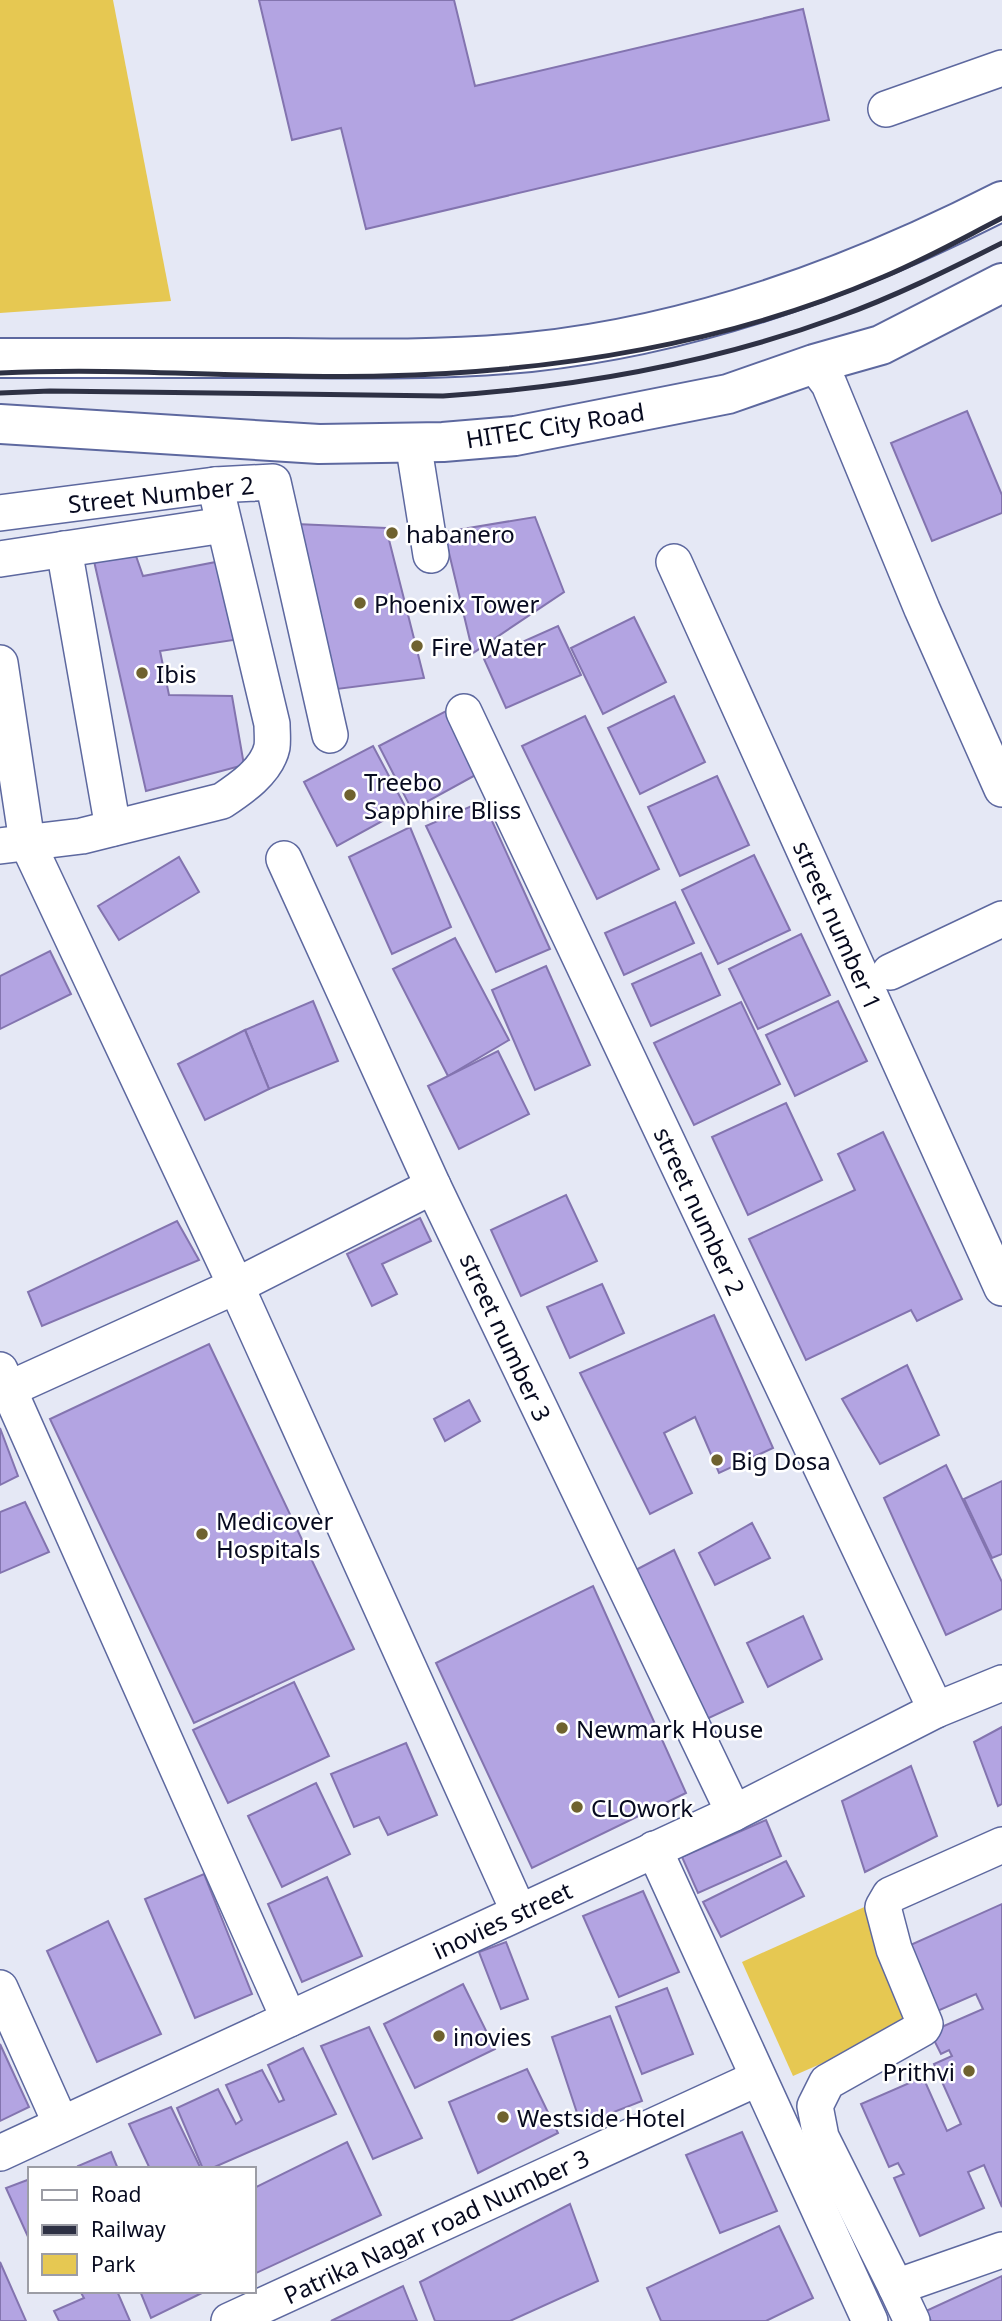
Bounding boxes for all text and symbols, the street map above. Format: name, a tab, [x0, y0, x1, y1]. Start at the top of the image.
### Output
street label: HITEC City Road	[463, 395, 647, 455]
street label: Street Number 2	[66, 468, 256, 520]
place label: habanero	[406, 517, 515, 550]
marker: habanero	[384, 525, 400, 541]
place label: Phoenix Tower	[374, 587, 539, 620]
marker: Phoenix Tower	[352, 595, 368, 611]
place label: Fire Water	[431, 630, 546, 663]
marker: Fire Water	[409, 638, 425, 654]
place label: Ibis	[156, 657, 197, 690]
marker: Ibis	[134, 665, 150, 681]
place label: Treebo Sapphire Bliss	[364, 765, 521, 826]
marker: Treebo Sapphire Bliss	[342, 787, 358, 803]
street label: street number 1	[786, 835, 890, 1015]
street label: street number 2	[647, 1122, 753, 1300]
street label: street number 3	[453, 1248, 559, 1426]
place label: Big Dosa	[731, 1444, 831, 1477]
marker: Big Dosa	[709, 1452, 725, 1468]
place label: Medicover Hospitals	[216, 1504, 334, 1565]
marker: Medicover Hospitals	[194, 1526, 210, 1542]
place label: Newmark House	[576, 1712, 763, 1745]
marker: Newmark House	[554, 1720, 570, 1736]
place label: CLOwork	[591, 1791, 693, 1824]
marker: CLOwork	[569, 1799, 585, 1815]
street label: inovies street	[427, 1873, 577, 1967]
place label: inovies	[453, 2020, 531, 2053]
marker: inovies	[431, 2028, 447, 2044]
place label: Prithvi	[882, 2055, 955, 2088]
marker: Prithvi	[961, 2063, 977, 2079]
place label: Westside Hotel	[517, 2101, 685, 2134]
marker: Westside Hotel	[495, 2109, 511, 2125]
street label: Patrika Nagar road Number 3	[278, 2141, 594, 2311]
legend	[28, 2167, 256, 2293]
text: Road	[91, 2180, 141, 2208]
text: Railway	[91, 2215, 166, 2243]
text: Park	[91, 2250, 136, 2278]

